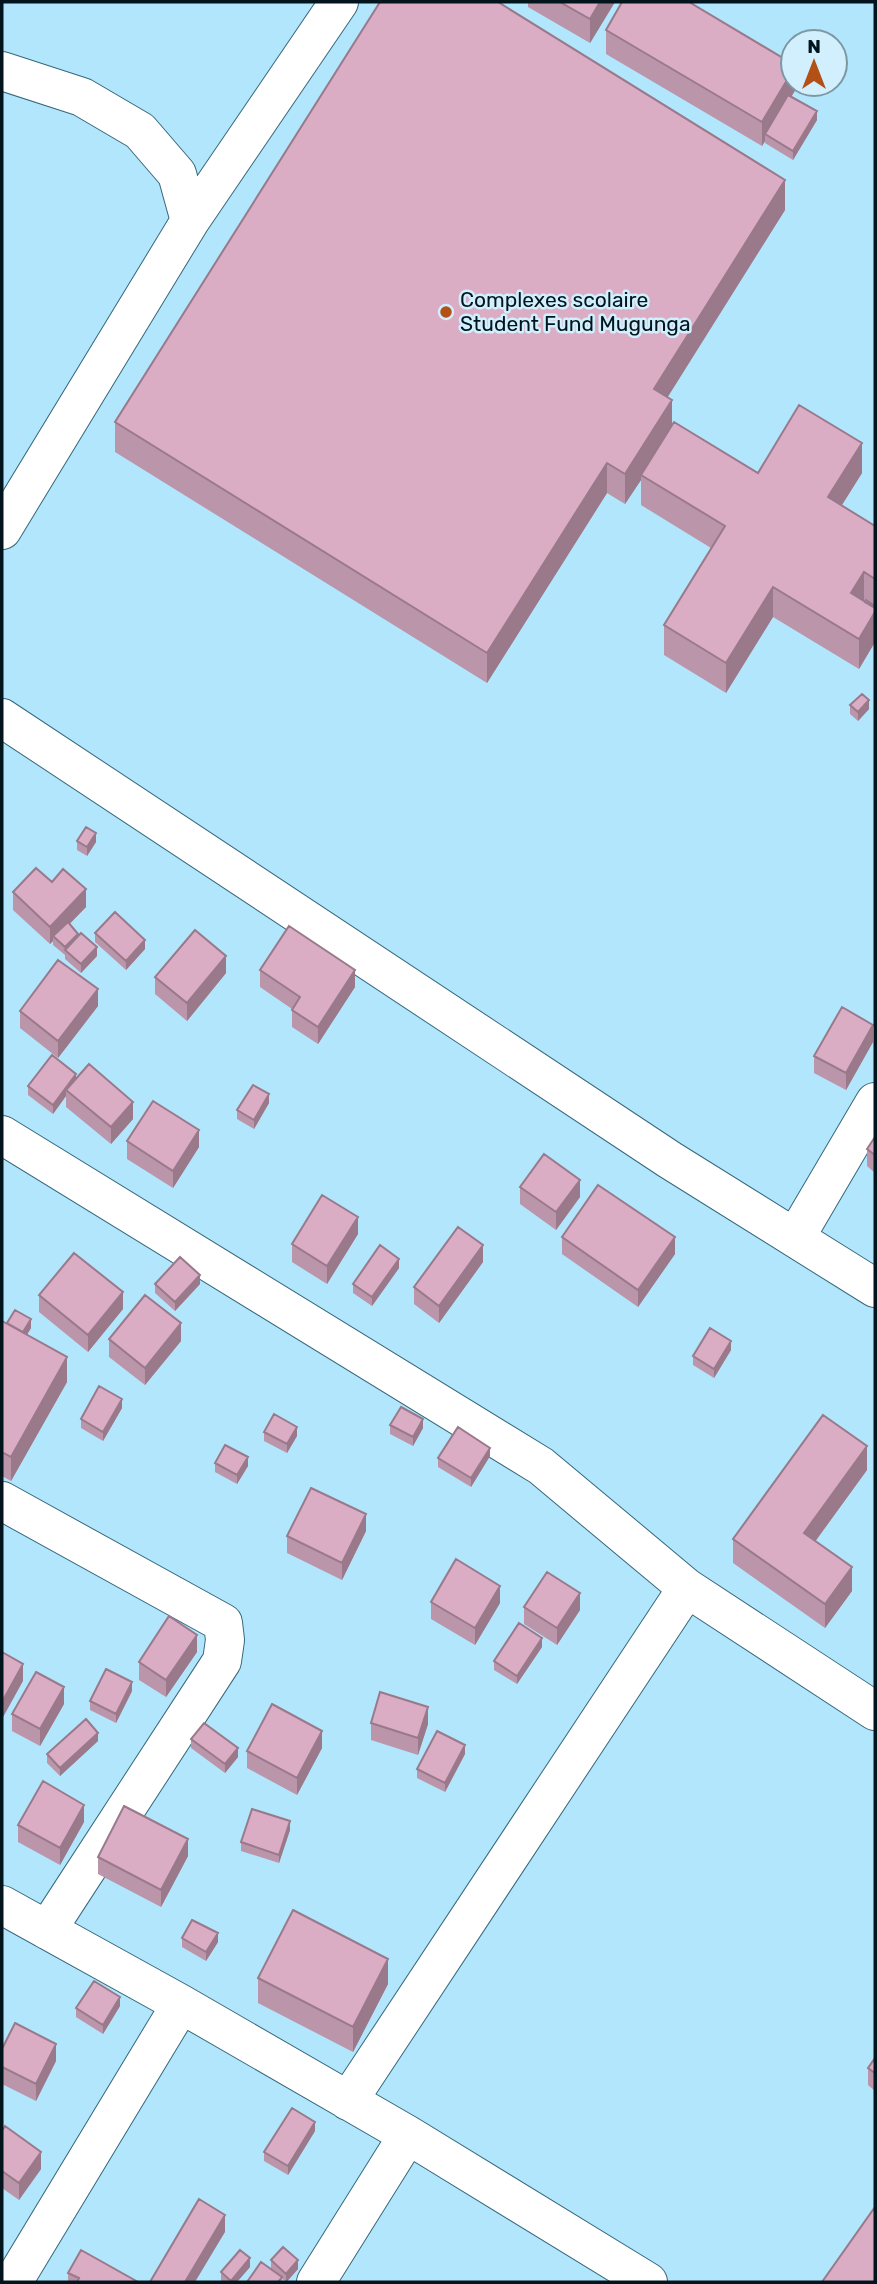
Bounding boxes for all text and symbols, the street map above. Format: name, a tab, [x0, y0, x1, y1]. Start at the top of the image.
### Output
north arrow	[779, 28, 849, 98]
text: N	[807, 35, 821, 58]
place label: Complexes scolaire Student Fund Mugunga	[460, 287, 691, 336]
marker: Complexes scolaire Student Fund Mugunga	[438, 304, 454, 320]

